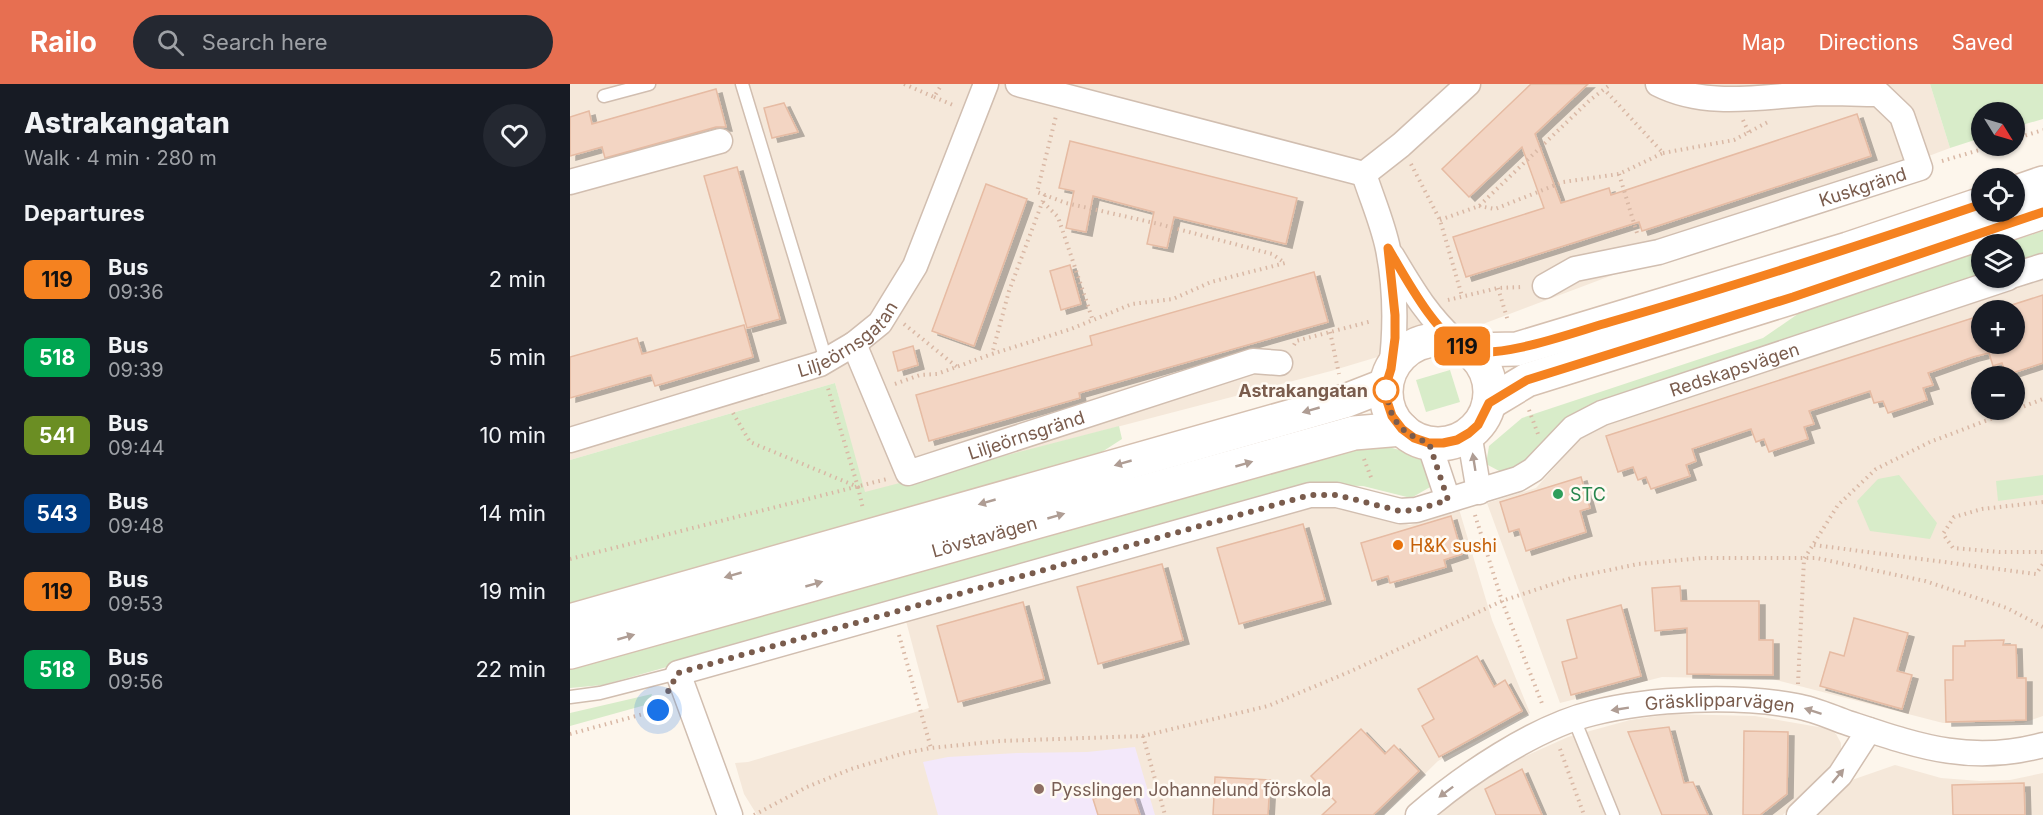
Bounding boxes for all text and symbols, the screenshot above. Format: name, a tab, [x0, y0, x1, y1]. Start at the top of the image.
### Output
search box	[133, 15, 553, 69]
text: Railo	[30, 25, 97, 59]
icon: search	[154, 26, 187, 59]
text: Search here	[202, 29, 328, 55]
text: Map	[1742, 30, 1785, 55]
text: Directions	[1818, 30, 1919, 55]
text: Saved	[1952, 30, 2013, 55]
north arrow	[1971, 102, 2025, 156]
map controls	[1971, 102, 2025, 420]
button: heart	[483, 104, 546, 167]
text: Astrakangatan	[24, 106, 230, 140]
text: Walk · 4 min · 280 m	[24, 146, 217, 170]
street label: Kuskgränd	[1816, 163, 1909, 210]
button: locate	[1971, 168, 2025, 222]
text: Departures	[24, 200, 145, 226]
button: layers	[1971, 234, 2025, 288]
text: Bus	[108, 254, 149, 280]
text: 2 min	[489, 266, 546, 292]
text: 119	[41, 267, 73, 292]
text: 09:36	[108, 280, 164, 304]
street label: Liljeörnsgatan	[795, 297, 901, 381]
button: +	[1971, 300, 2025, 354]
line badge: 119	[1428, 326, 1496, 366]
text: Bus	[108, 332, 149, 358]
text: 119	[1446, 334, 1478, 359]
street label: Redskapsvägen	[1667, 338, 1802, 400]
text: 5 min	[489, 344, 546, 370]
text: 518	[39, 345, 75, 370]
text: 09:39	[108, 358, 164, 382]
button: −	[1971, 366, 2025, 420]
marker: Astrakangatan	[1373, 377, 1399, 403]
place label: Astrakangatan	[1238, 380, 1368, 401]
street label: Liljeörnsgränd	[965, 406, 1087, 463]
one-way arrow	[1302, 406, 1320, 415]
text: Bus	[108, 410, 149, 436]
text: 10 min	[479, 422, 546, 448]
text: 541	[39, 423, 75, 448]
text: 09:44	[108, 436, 165, 460]
one-way arrow	[1470, 453, 1479, 472]
one-way arrow	[1114, 459, 1132, 468]
one-way arrow	[1235, 459, 1253, 468]
place label: STC	[1570, 484, 1606, 505]
marker: STC	[1551, 487, 1565, 501]
text: Bus	[108, 488, 149, 514]
one-way arrow	[978, 498, 996, 507]
text: 14 min	[479, 500, 546, 526]
text: 543	[36, 501, 78, 526]
one-way arrow	[1047, 511, 1065, 520]
street label: Lövstavägen	[929, 512, 1039, 561]
text: 09:48	[108, 514, 164, 538]
place label: H&K sushi	[1410, 535, 1497, 556]
marker: H&K sushi	[1391, 538, 1405, 552]
text: Bus	[108, 566, 149, 592]
one-way arrow	[724, 571, 742, 580]
text: 19 min	[480, 578, 546, 604]
text: 119	[41, 579, 73, 604]
one-way arrow	[805, 579, 823, 588]
text: 09:53	[108, 592, 163, 616]
one-way arrow	[617, 631, 635, 641]
text: Bus	[108, 644, 149, 670]
text: 22 min	[475, 656, 546, 682]
text: 518	[39, 657, 75, 682]
text: 09:56	[108, 670, 163, 694]
street label: Gräsklipparvägen	[1644, 689, 1796, 716]
your location	[643, 695, 673, 725]
one-way arrow	[1611, 704, 1630, 713]
one-way arrow	[1804, 706, 1822, 716]
one-way arrow	[1831, 768, 1843, 783]
place label: Pysslingen Johannelund förskola	[1051, 779, 1331, 800]
marker: Pysslingen Johannelund förskola	[1032, 782, 1046, 796]
one-way arrow	[1439, 785, 1454, 797]

